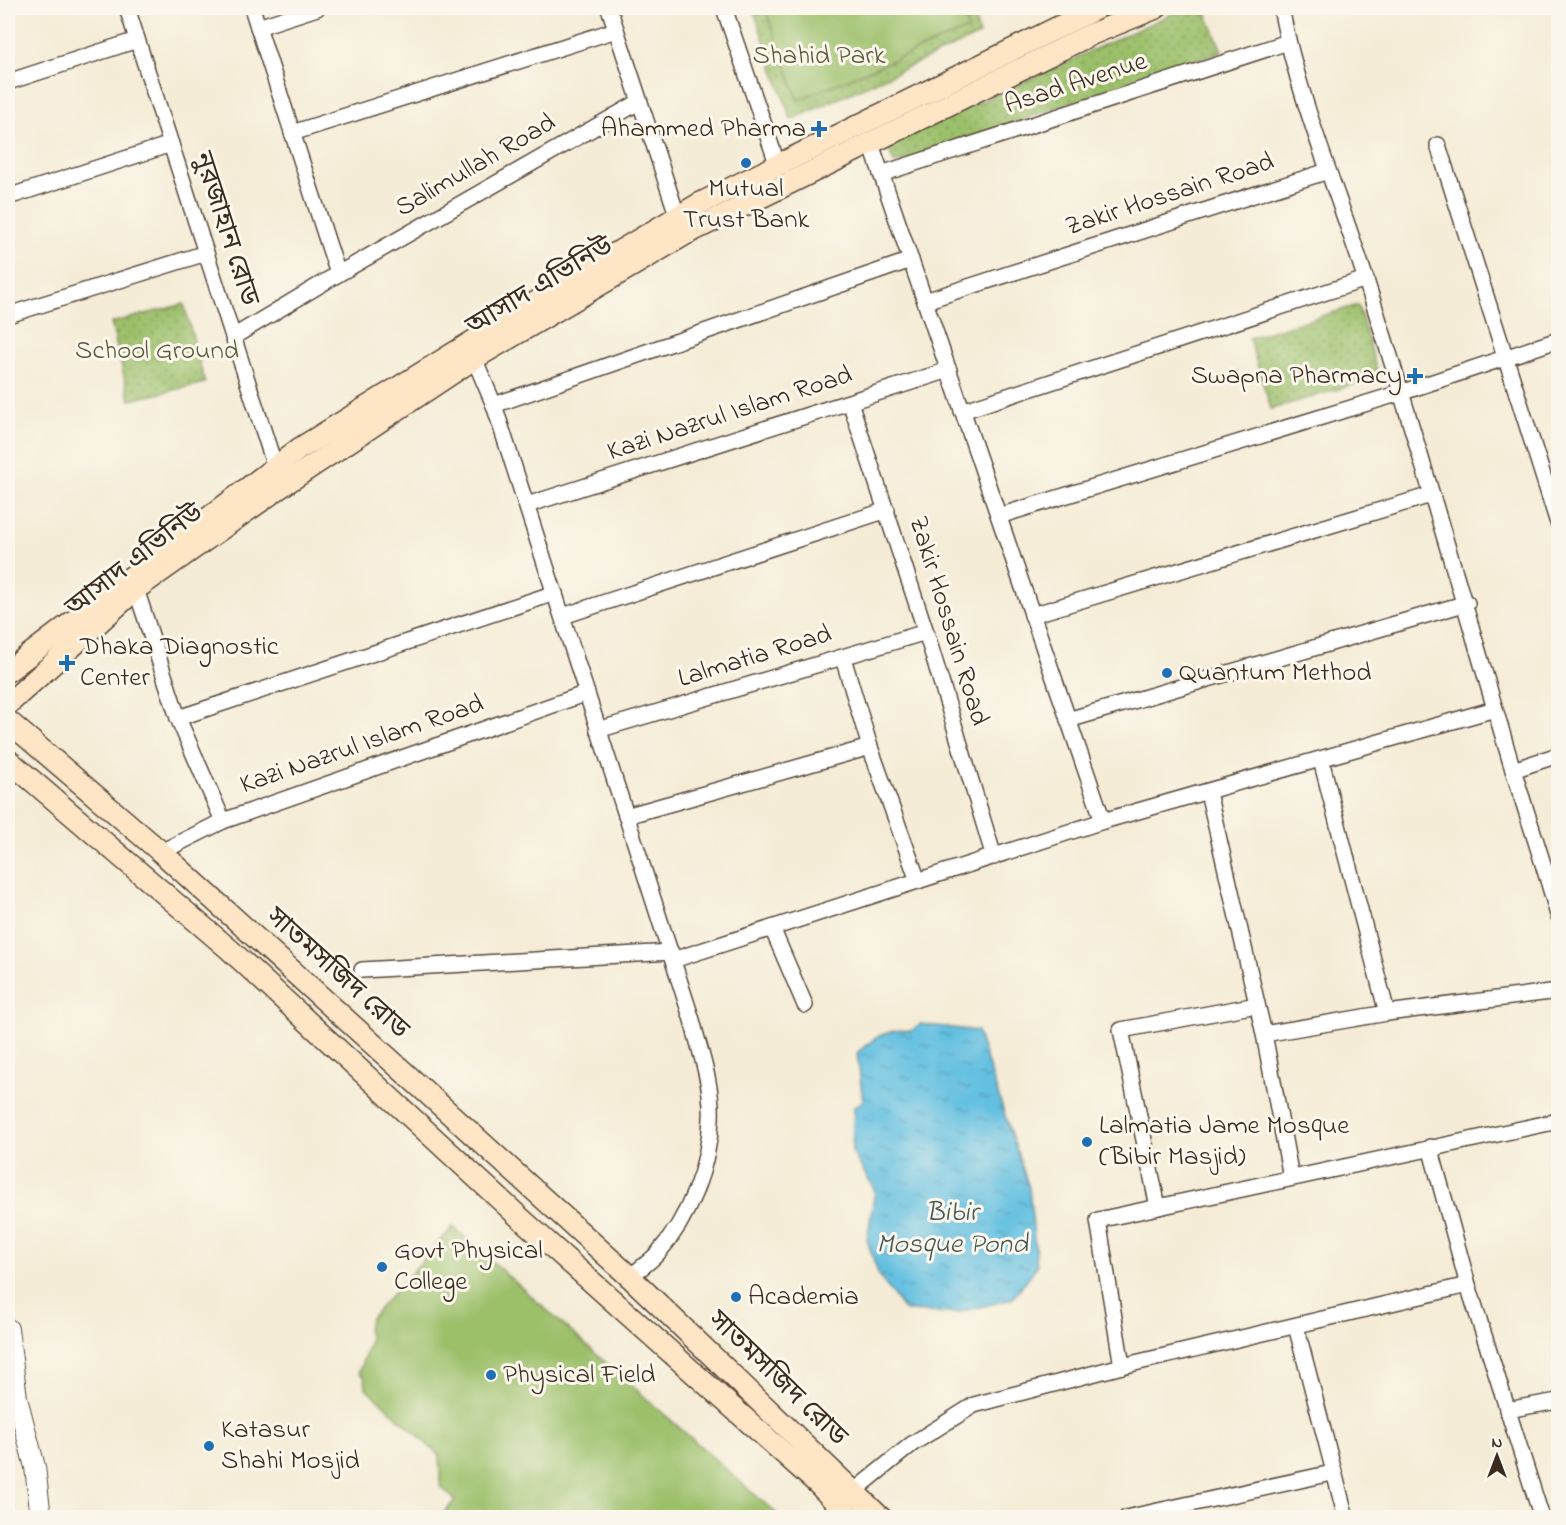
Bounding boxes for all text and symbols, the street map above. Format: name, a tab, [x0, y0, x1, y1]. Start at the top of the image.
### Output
park label: Shahid Park	[752, 37, 886, 76]
street label: Asad Avenue	[1000, 42, 1153, 125]
street label: Salimullah Road	[388, 104, 564, 228]
place label: Ahammed Pharma	[601, 110, 806, 149]
marker: Ahammed Pharma	[810, 120, 828, 138]
street label: Zakir Hossain Road	[1061, 143, 1279, 247]
street label: নুরজাহান রোড	[181, 146, 268, 312]
marker: Mutual Trust Bank	[739, 156, 753, 170]
place label: Mutual Trust Bank	[683, 170, 809, 240]
street label: আসাদ এভিনিউ	[458, 227, 622, 347]
park label: School Ground	[75, 332, 239, 371]
street label: Kazi Nazrul Islam Road	[603, 356, 857, 472]
place label: Swapna Pharmacy	[1191, 357, 1402, 396]
marker: Swapna Pharmacy	[1406, 367, 1424, 385]
street label: আসাদ এভিনিউ	[57, 494, 213, 628]
street label: Zakir Hossain Road	[898, 511, 998, 731]
street label: Lalmatia Road	[673, 615, 837, 699]
place label: Dhaka Diagnostic Center	[79, 628, 279, 698]
marker: Dhaka Diagnostic Center	[58, 654, 76, 672]
place label: Quantum Method	[1179, 654, 1371, 693]
marker: Quantum Method	[1160, 666, 1174, 680]
street label: Kazi Nazrul Islam Road	[235, 685, 489, 805]
street label: সাতমসজিদ রোড	[256, 898, 418, 1050]
place label: Lalmatia Jame Mosque (Bibir Masjid)	[1099, 1107, 1350, 1177]
marker: Lalmatia Jame Mosque (Bibir Masjid)	[1080, 1135, 1094, 1149]
water label: Bibir Mosque Pond	[876, 1193, 1029, 1266]
place label: Govt Physical College	[394, 1232, 543, 1302]
marker: Govt Physical College	[375, 1260, 389, 1274]
place label: Academia	[748, 1278, 859, 1317]
marker: Academia	[729, 1290, 743, 1304]
street label: সাতমসজিদ রোড	[698, 1301, 856, 1456]
place label: Physical Field	[503, 1356, 655, 1395]
marker: Physical Field	[484, 1368, 498, 1382]
place label: Katasur Shahi Mosjid	[221, 1411, 360, 1481]
north arrow	[1467, 1426, 1527, 1486]
text: N	[1492, 1431, 1503, 1455]
marker: Katasur Shahi Mosjid	[202, 1439, 216, 1453]

